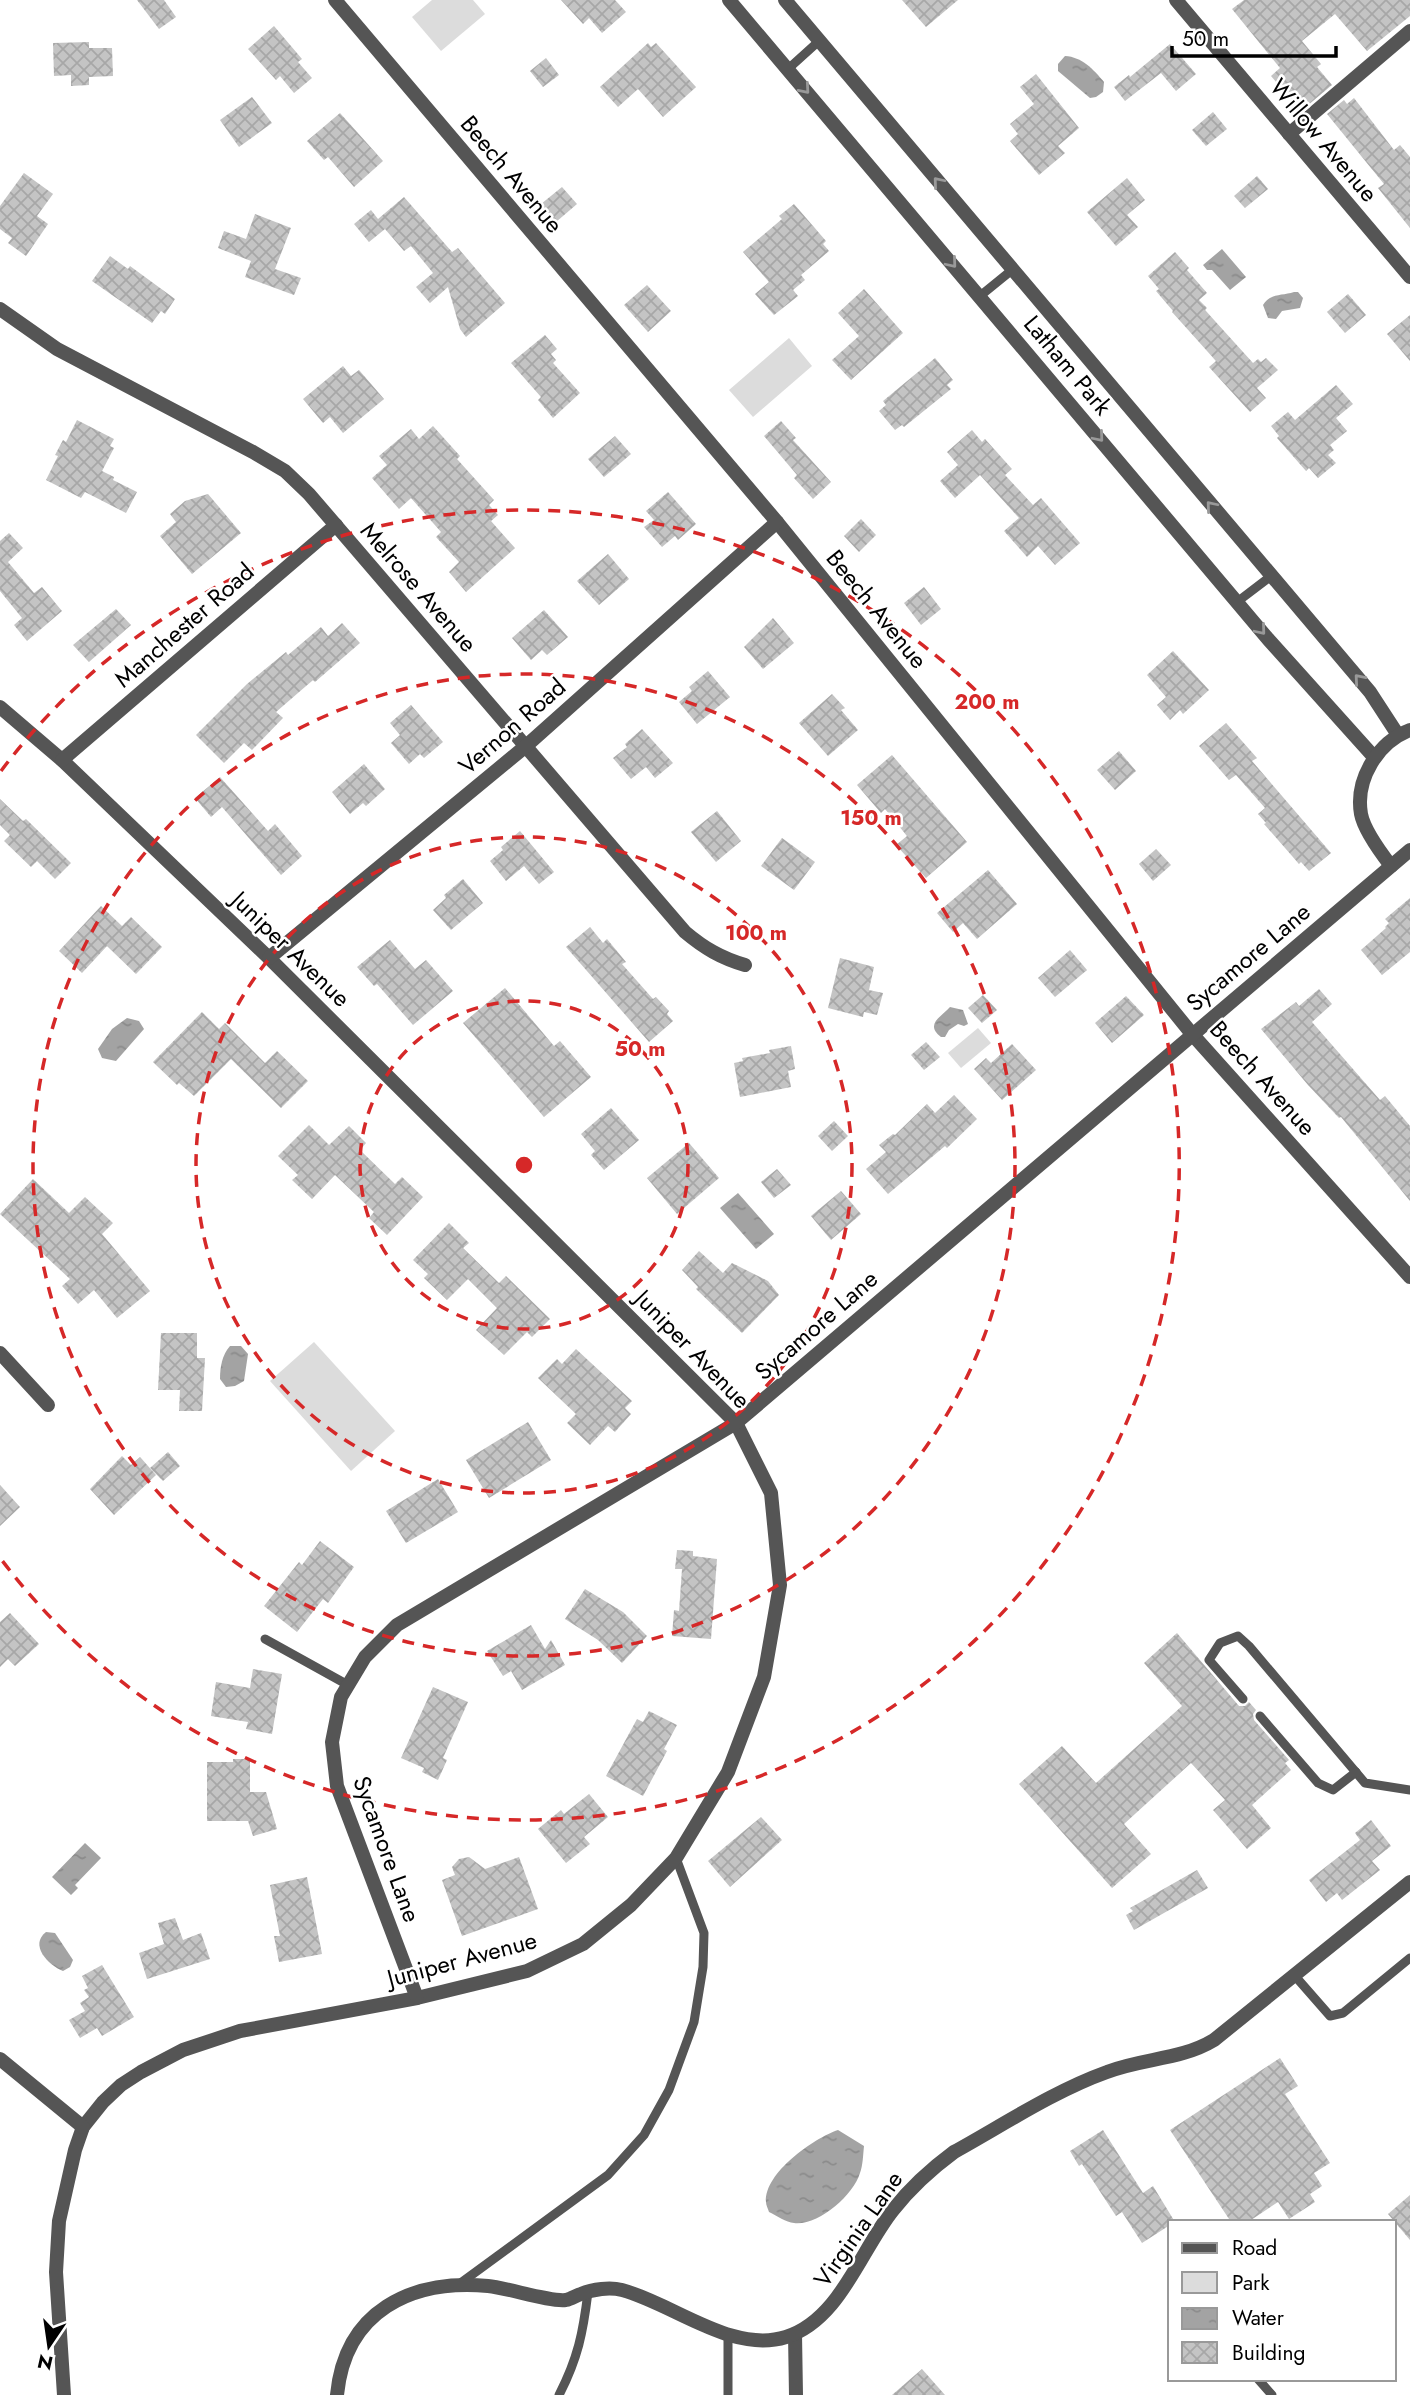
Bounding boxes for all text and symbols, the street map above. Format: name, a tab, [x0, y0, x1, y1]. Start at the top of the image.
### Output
scale bar	[1172, 14, 1336, 58]
text: 50 m	[1182, 24, 1229, 54]
street label: Willow Avenue	[1262, 71, 1386, 209]
one-way arrow	[797, 81, 809, 94]
street label: Beech Avenue	[452, 108, 572, 240]
one-way arrow	[934, 177, 946, 190]
one-way arrow	[944, 254, 956, 267]
street label: Latham Park	[1016, 307, 1121, 423]
one-way arrow	[1090, 429, 1103, 441]
one-way arrow	[1207, 501, 1220, 513]
street label: Melrose Avenue	[353, 514, 485, 660]
street label: Beech Avenue	[818, 542, 936, 676]
street label: Manchester Road	[106, 554, 262, 696]
one-way arrow	[1252, 622, 1265, 634]
street label: Vernon Road	[451, 670, 573, 782]
one-way arrow	[1355, 674, 1367, 687]
text: 200 m	[954, 687, 1020, 717]
text: 150 m	[840, 803, 902, 833]
street label: Juniper Avenue	[221, 881, 358, 1015]
street label: Sycamore Lane	[1178, 894, 1318, 1020]
text: 100 m	[725, 918, 787, 948]
street label: Beech Avenue	[1202, 1013, 1324, 1143]
text: 50 m	[615, 1034, 665, 1064]
centre of rings	[512, 1153, 536, 1177]
street label: Sycamore Lane	[747, 1262, 885, 1388]
street label: Juniper Avenue	[625, 1279, 759, 1416]
street label: Sycamore Lane	[344, 1771, 430, 1927]
street label: Juniper Avenue	[380, 1922, 541, 1997]
street label: Virginia Lane	[805, 2164, 911, 2294]
legend	[1168, 2220, 1396, 2381]
text: Road	[1232, 2233, 1277, 2263]
text: Park	[1232, 2268, 1270, 2298]
text: Water	[1232, 2303, 1285, 2333]
north arrow	[14, 2311, 84, 2381]
text: Building	[1232, 2338, 1305, 2368]
text: N	[35, 2347, 56, 2377]

